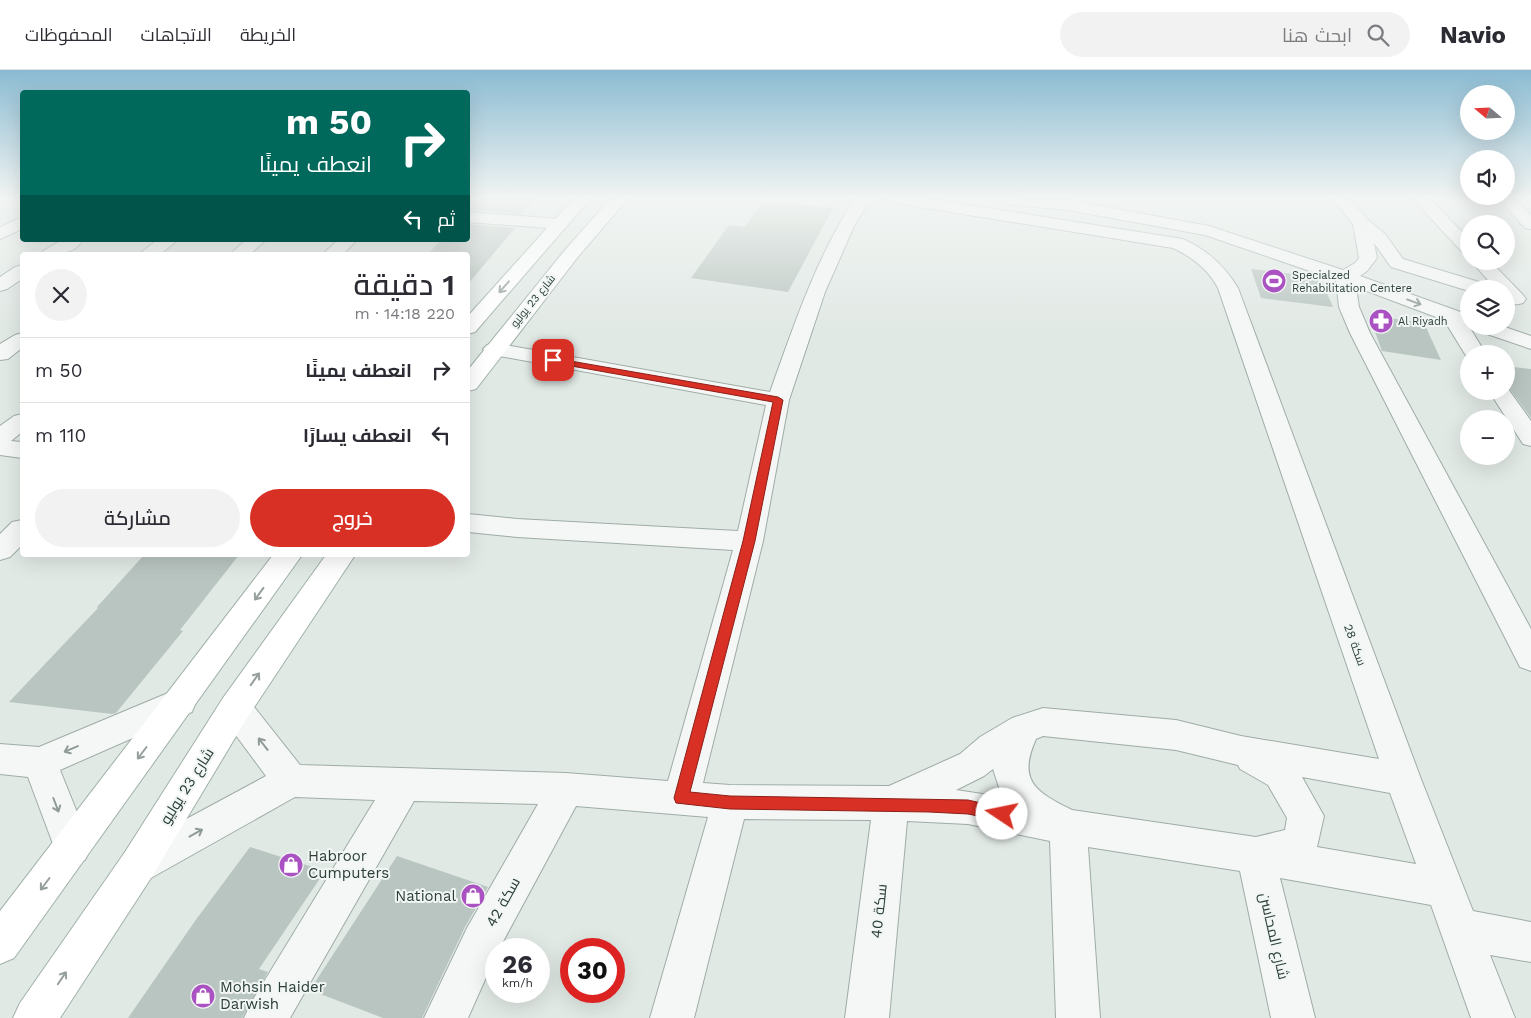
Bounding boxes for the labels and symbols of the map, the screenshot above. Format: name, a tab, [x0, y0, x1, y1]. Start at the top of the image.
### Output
north arrow	[1460, 85, 1515, 140]
sports icon: Specialzed Rehabilitation Centere	[1261, 268, 1287, 294]
place label: Specialzed Rehabilitation Centere	[1292, 269, 1412, 295]
street label: شارع 23 يوليو	[508, 272, 559, 330]
one-way arrow	[498, 280, 510, 293]
one-way arrow	[1406, 298, 1422, 307]
pharmacy icon: Al Riyadh	[1368, 308, 1394, 334]
place label: Al Riyadh	[1398, 315, 1448, 328]
pin	[532, 339, 574, 381]
one-way arrow	[254, 587, 264, 601]
street label: سكة 28	[1341, 622, 1369, 668]
one-way arrow	[250, 672, 260, 686]
one-way arrow	[258, 738, 269, 751]
street label: شارع 23 يوليو	[156, 744, 219, 829]
one-way arrow	[64, 745, 79, 755]
one-way arrow	[136, 746, 147, 759]
position arrow	[975, 787, 1027, 839]
one-way arrow	[52, 797, 61, 812]
one-way arrow	[188, 828, 203, 837]
place label: Habroor Cumputers	[308, 847, 389, 882]
shop icon: Habroor Cumputers	[278, 852, 304, 878]
street label: سكة 42	[482, 874, 524, 930]
one-way arrow	[40, 877, 50, 891]
shop icon: National	[460, 883, 486, 909]
street label: سكة 40	[867, 883, 891, 939]
place label: National	[395, 887, 456, 905]
street label: شارع المحاسن	[1253, 891, 1293, 982]
speed limit sign: 30	[560, 938, 625, 1003]
one-way arrow	[57, 971, 67, 985]
place label: Mohsin Haider Darwish	[220, 978, 325, 1013]
shop icon: Mohsin Haider Darwish	[190, 983, 216, 1009]

